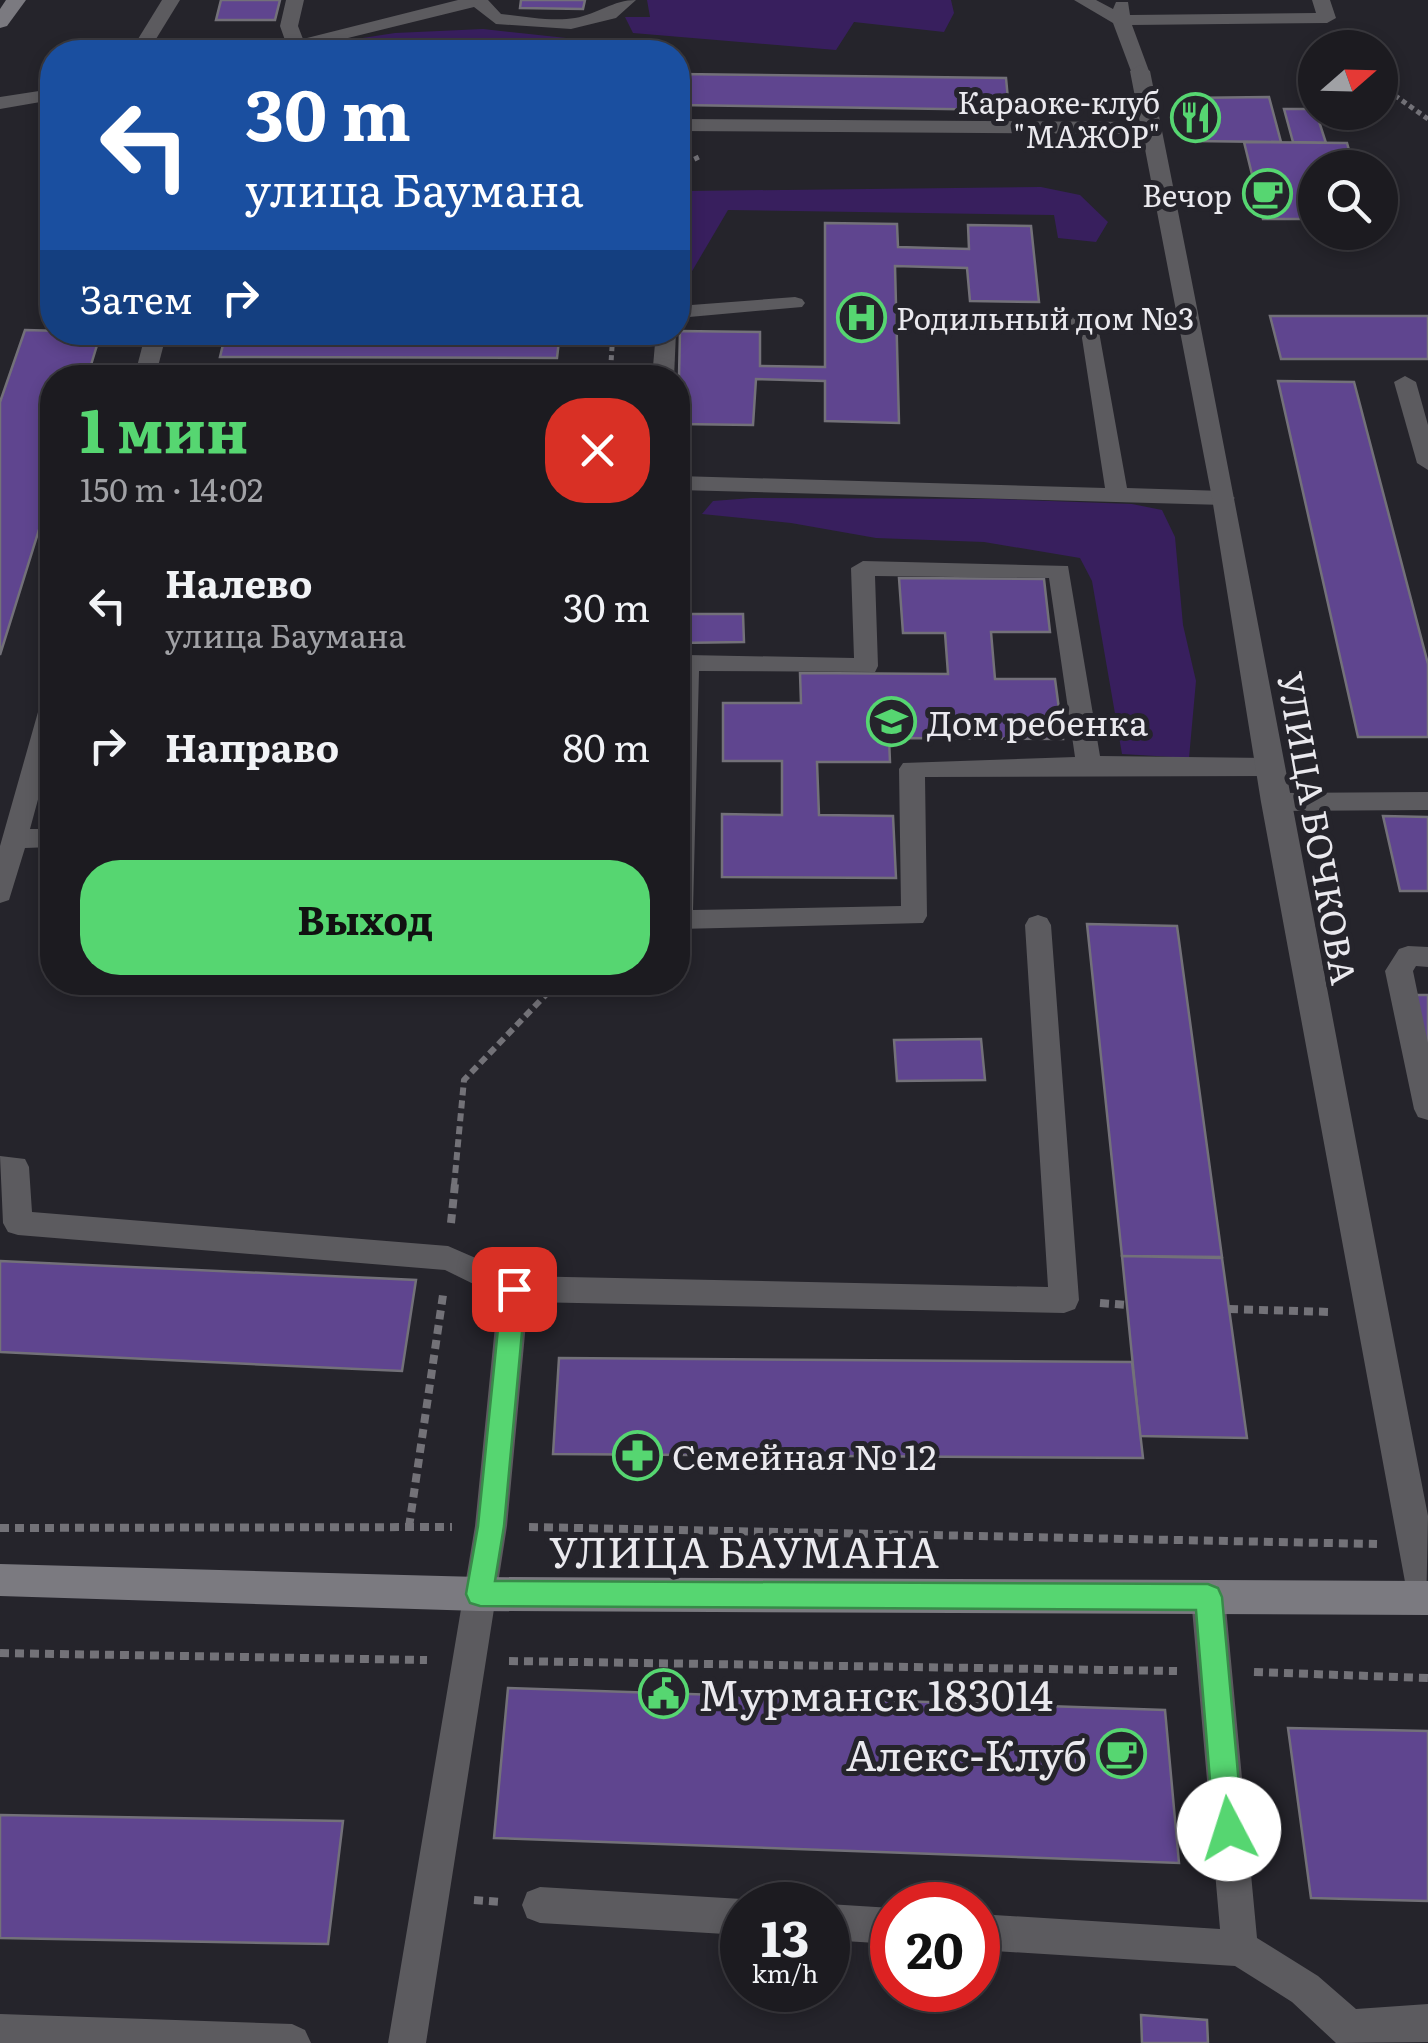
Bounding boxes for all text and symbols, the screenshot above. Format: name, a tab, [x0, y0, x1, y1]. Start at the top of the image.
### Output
north arrow	[1298, 30, 1398, 130]
map controls	[1298, 30, 1398, 250]
text: 30 m	[245, 59, 411, 163]
place label: Караоке-клуб "МАЖОР"	[957, 79, 1160, 157]
icon: left	[80, 80, 210, 210]
restaurant icon: Караоке-клуб "МАЖОР"	[1169, 92, 1221, 144]
button: search	[1298, 150, 1398, 250]
text: улица Баумана	[245, 154, 584, 221]
cafe icon: Вечор	[1241, 168, 1293, 220]
place label: Вечор	[1142, 172, 1232, 216]
text: Затем	[80, 269, 193, 326]
icon: right	[213, 270, 268, 325]
hospital icon: Родильный дом №3	[835, 291, 887, 343]
place label: Родильный дом №3	[896, 295, 1194, 339]
text: 1 мин	[80, 382, 249, 471]
button: close	[545, 398, 650, 503]
text: 150 m · 14:02	[80, 464, 263, 512]
text: Налево	[165, 553, 312, 610]
text: 30 m	[563, 577, 650, 634]
icon: left	[80, 578, 135, 633]
text: улица Баумана	[165, 610, 406, 658]
street label: УЛИЦА БОЧКОВА	[1266, 668, 1372, 989]
school or university icon: Дом ребенка	[866, 695, 918, 747]
place label: Дом ребенка	[927, 695, 1148, 747]
text: Направо	[165, 717, 339, 774]
text: 80 m	[563, 717, 650, 774]
icon: right	[80, 718, 135, 773]
button: Выход	[80, 860, 650, 975]
pin	[472, 1247, 557, 1332]
icon: arrive	[487, 1262, 542, 1317]
pharmacy icon: Семейная № 12	[611, 1429, 663, 1481]
place label: Семейная № 12	[672, 1429, 937, 1481]
street label: УЛИЦА БАУМАНА	[549, 1519, 939, 1581]
place label: Мурманск 183014	[698, 1662, 1053, 1724]
public building icon: Мурманск 183014	[637, 1667, 689, 1719]
place label: Алекс-Клуб	[846, 1722, 1087, 1784]
cafe icon: Алекс-Клуб	[1096, 1727, 1148, 1779]
position arrow	[1177, 1777, 1281, 1881]
speed limit sign: 20	[870, 1882, 1000, 2012]
text: 13	[761, 1898, 809, 1972]
text: km/h	[752, 1954, 818, 1991]

